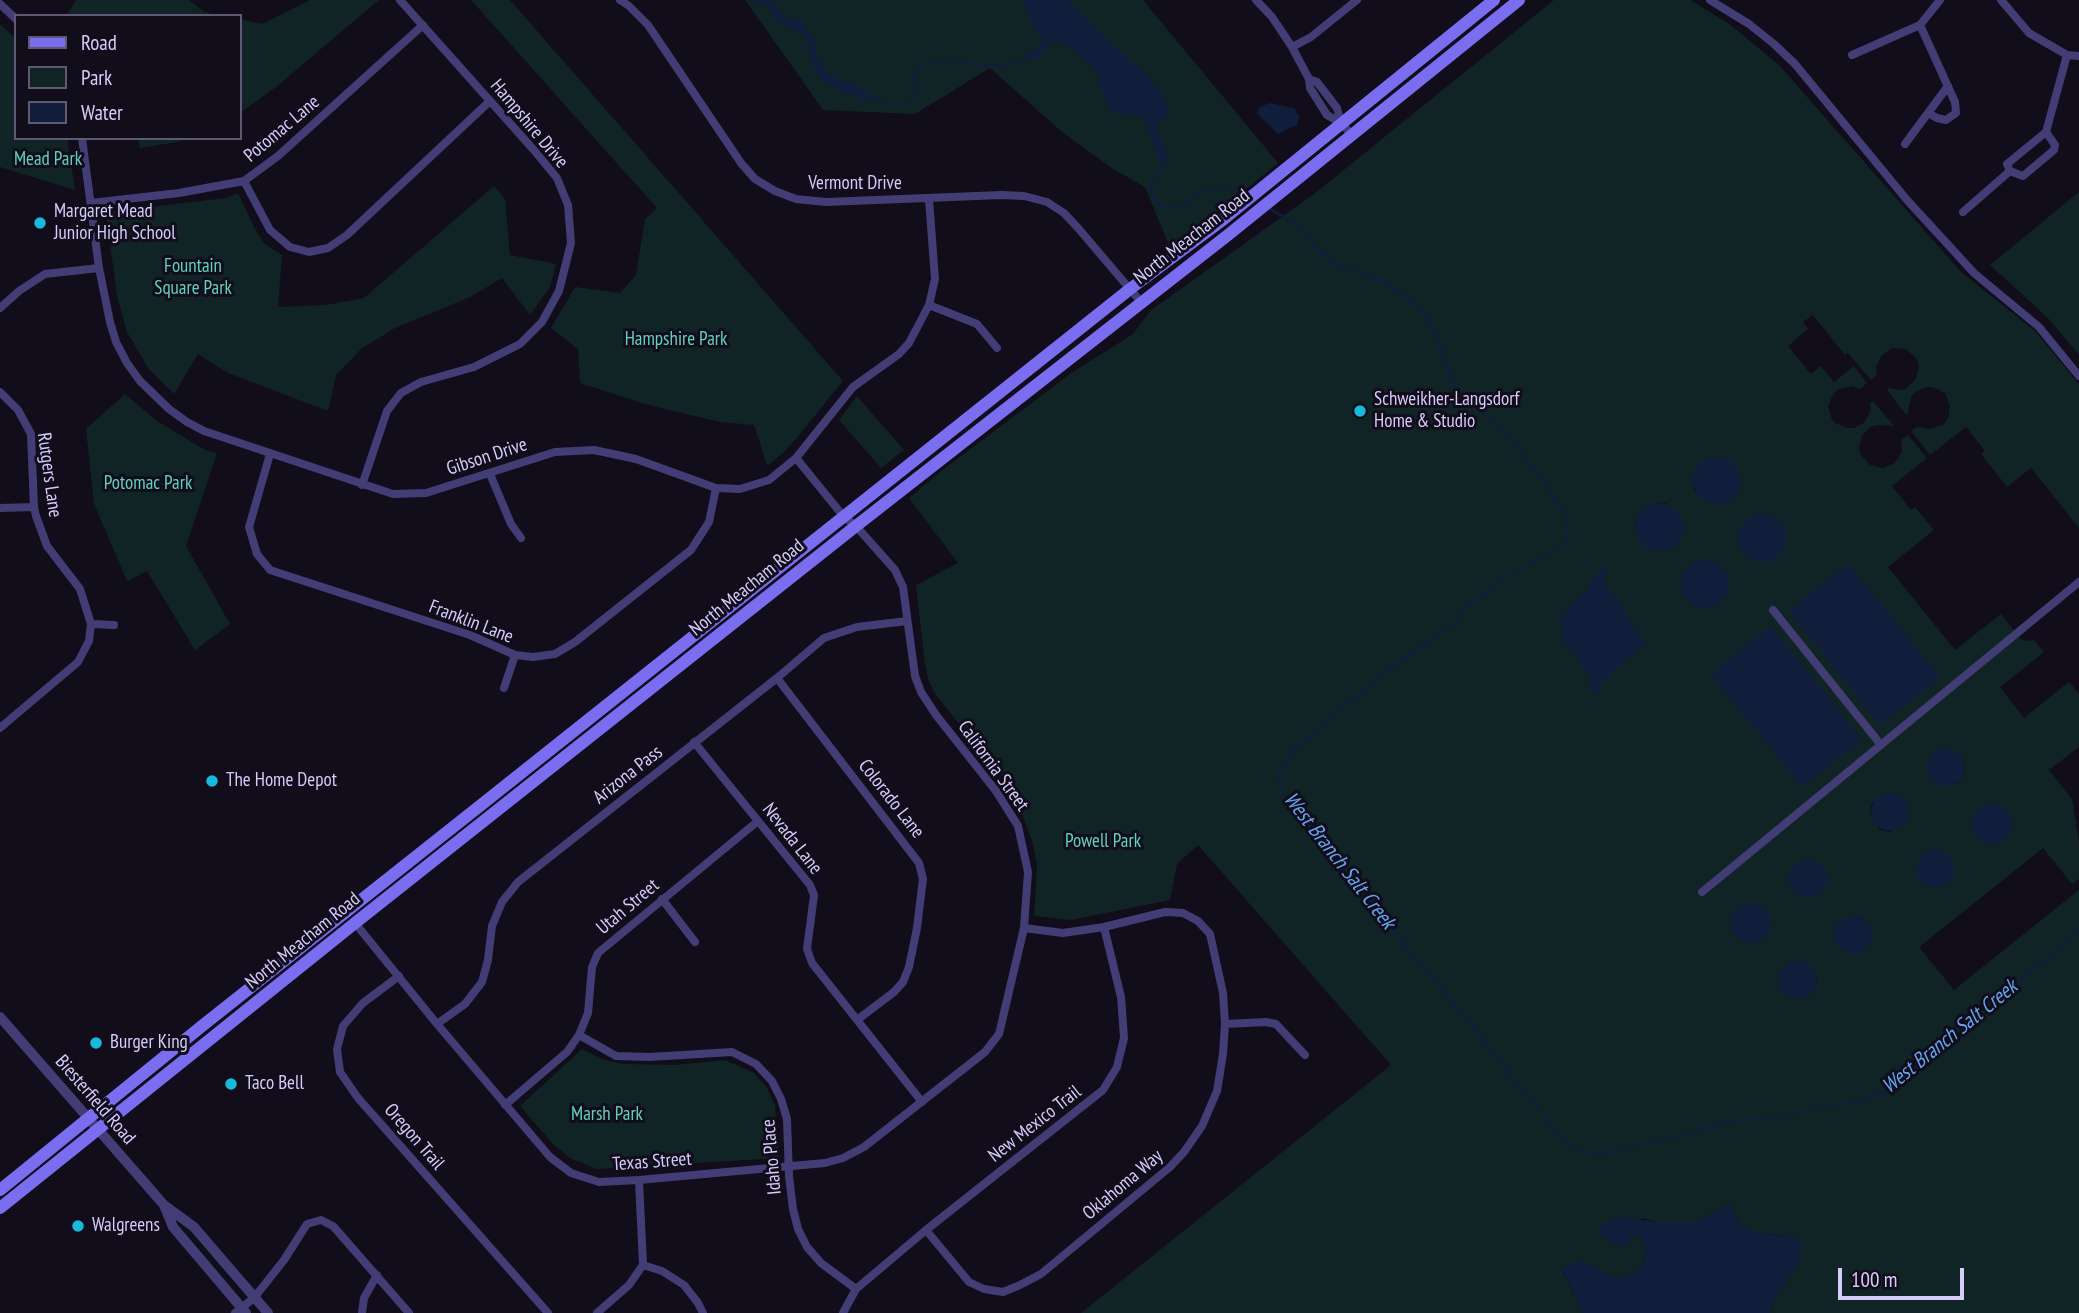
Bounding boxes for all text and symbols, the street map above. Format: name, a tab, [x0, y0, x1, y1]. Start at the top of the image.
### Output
legend	[14, 14, 242, 140]
text: Road	[81, 29, 117, 56]
text: Park	[81, 64, 112, 91]
street label: Hampshire Drive	[485, 75, 573, 173]
street label: Potomac Lane	[240, 91, 324, 167]
text: Water	[81, 99, 123, 126]
park label: Mead Park	[14, 149, 82, 171]
street label: Vermont Drive	[808, 173, 902, 195]
street label: North Meacham Road	[1130, 185, 1254, 289]
place label: Margaret Mead Junior High School	[54, 201, 176, 245]
marker: Margaret Mead Junior High School	[32, 215, 48, 231]
park label: Fountain Square Park	[154, 256, 232, 300]
park label: Hampshire Park	[625, 329, 727, 351]
place label: Schweikher-Langsdorf Home & Studio	[1374, 389, 1519, 433]
marker: Schweikher-Langsdorf Home & Studio	[1352, 403, 1368, 419]
street label: Rutgers Lane	[32, 431, 66, 519]
street label: Gibson Drive	[444, 433, 530, 481]
park label: Potomac Park	[104, 473, 192, 495]
street label: North Meacham Road	[685, 535, 809, 641]
street label: Franklin Lane	[426, 595, 516, 649]
street label: California Street	[953, 716, 1033, 816]
street label: Arizona Pass	[589, 741, 667, 809]
street label: Colorado Lane	[853, 755, 929, 843]
place label: The Home Depot	[226, 770, 337, 792]
marker: The Home Depot	[204, 773, 220, 789]
water label: West Branch Salt Creek	[1278, 788, 1400, 934]
street label: Nevada Lane	[757, 799, 827, 879]
park label: Powell Park	[1065, 831, 1141, 853]
street label: Utah Street	[592, 874, 664, 940]
street label: North Meacham Road	[241, 888, 365, 994]
water label: West Branch Salt Creek	[1877, 975, 2023, 1099]
place label: Burger King	[110, 1032, 188, 1054]
marker: Burger King	[88, 1035, 104, 1051]
street label: Biesterfield Road	[50, 1051, 140, 1149]
place label: Taco Bell	[245, 1073, 304, 1095]
marker: Taco Bell	[223, 1076, 239, 1092]
street label: New Mexico Trail	[984, 1081, 1086, 1167]
street label: Oregon Trail	[379, 1099, 449, 1175]
park label: Marsh Park	[571, 1104, 643, 1126]
street label: Idaho Place	[757, 1118, 787, 1196]
street label: Oklahoma Way	[1078, 1145, 1168, 1225]
street label: Texas Street	[612, 1148, 692, 1176]
place label: Walgreens	[92, 1215, 160, 1237]
marker: Walgreens	[70, 1218, 86, 1234]
scale bar	[1841, 1254, 1967, 1298]
text: 100 m	[1851, 1266, 1897, 1293]

